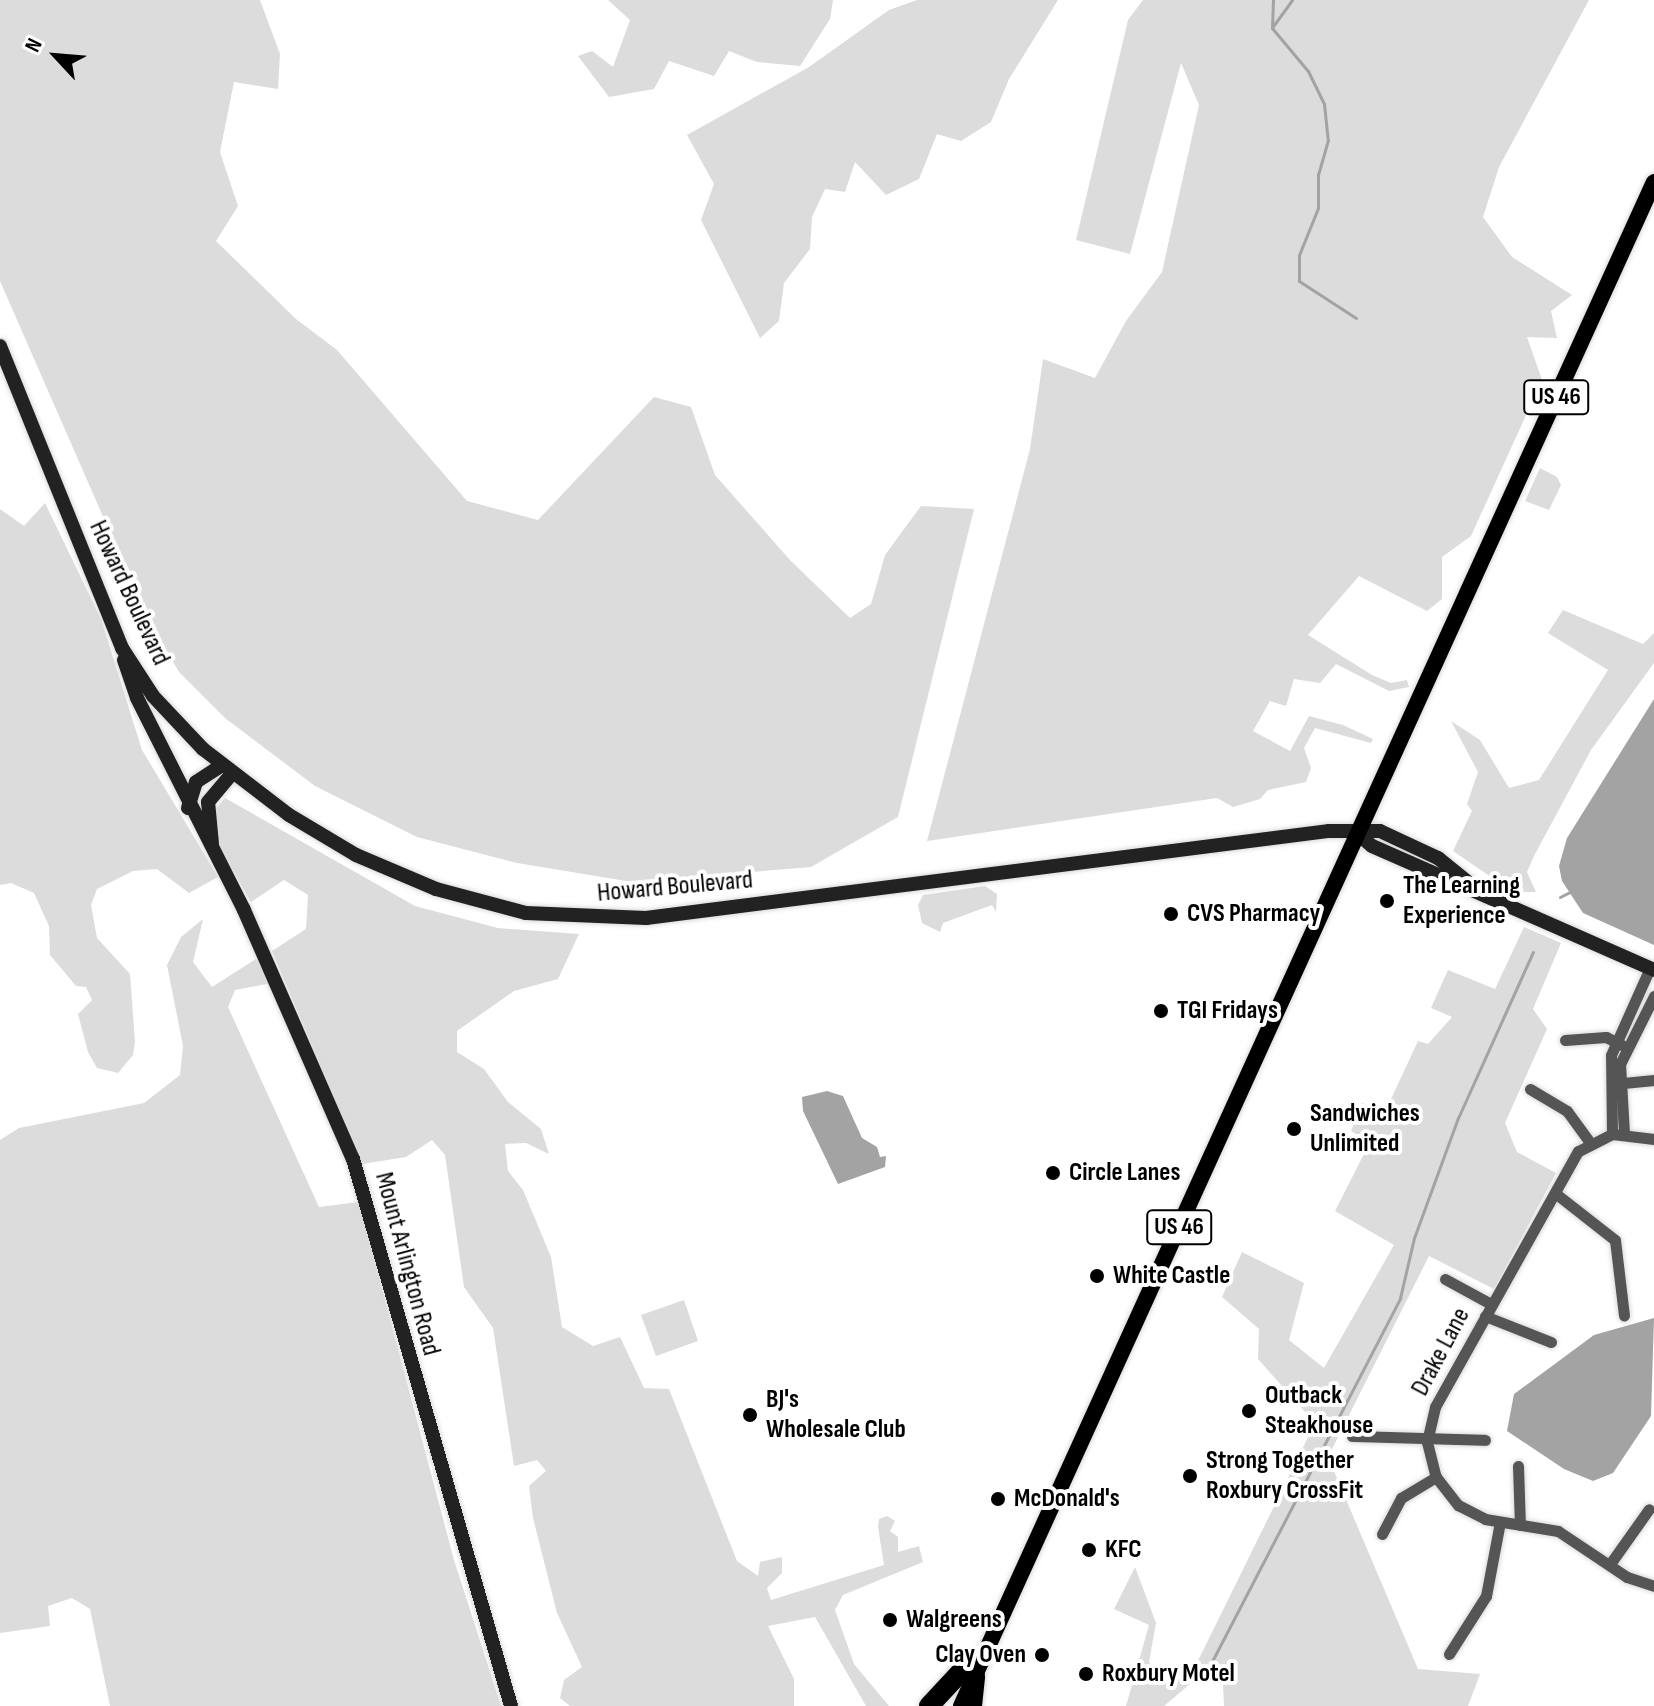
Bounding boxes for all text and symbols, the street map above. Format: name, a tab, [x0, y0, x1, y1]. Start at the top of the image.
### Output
north arrow	[16, 16, 96, 96]
text: N	[19, 34, 49, 56]
road number: US 46	[1522, 377, 1590, 417]
street label: Howard Boulevard	[82, 516, 176, 670]
street label: Howard Boulevard	[596, 865, 754, 909]
place label: The Learning Experience	[1403, 870, 1520, 932]
marker: The Learning Experience	[1378, 892, 1396, 910]
place label: CVS Pharmacy	[1187, 898, 1320, 930]
marker: CVS Pharmacy	[1162, 905, 1180, 923]
place label: TGI Fridays	[1177, 995, 1278, 1027]
marker: TGI Fridays	[1152, 1002, 1170, 1020]
place label: Sandwiches Unlimited	[1310, 1098, 1420, 1160]
marker: Sandwiches Unlimited	[1285, 1120, 1303, 1138]
place label: Circle Lanes	[1069, 1157, 1180, 1189]
marker: Circle Lanes	[1044, 1164, 1062, 1182]
street label: Mount Arlington Road	[368, 1169, 446, 1359]
road number: US 46	[1145, 1207, 1213, 1247]
place label: White Castle	[1113, 1260, 1230, 1292]
marker: White Castle	[1088, 1267, 1106, 1285]
street label: Drake Lane	[1405, 1303, 1477, 1401]
place label: Outback Steakhouse	[1265, 1380, 1373, 1442]
place label: BJ's Wholesale Club	[766, 1384, 906, 1446]
marker: Outback Steakhouse	[1240, 1402, 1258, 1420]
marker: BJ's Wholesale Club	[741, 1406, 759, 1424]
place label: Strong Together Roxbury CrossFit	[1206, 1445, 1363, 1506]
marker: Strong Together Roxbury CrossFit	[1181, 1467, 1199, 1485]
place label: McDonald's	[1014, 1483, 1120, 1515]
marker: McDonald's	[989, 1490, 1007, 1508]
place label: KFC	[1105, 1534, 1142, 1566]
marker: KFC	[1080, 1541, 1098, 1559]
place label: Walgreens	[906, 1604, 1002, 1636]
marker: Walgreens	[881, 1611, 899, 1629]
place label: Clay Oven	[935, 1639, 1026, 1671]
marker: Clay Oven	[1033, 1646, 1051, 1664]
place label: Roxbury Motel	[1102, 1658, 1235, 1690]
marker: Roxbury Motel	[1077, 1665, 1095, 1683]

